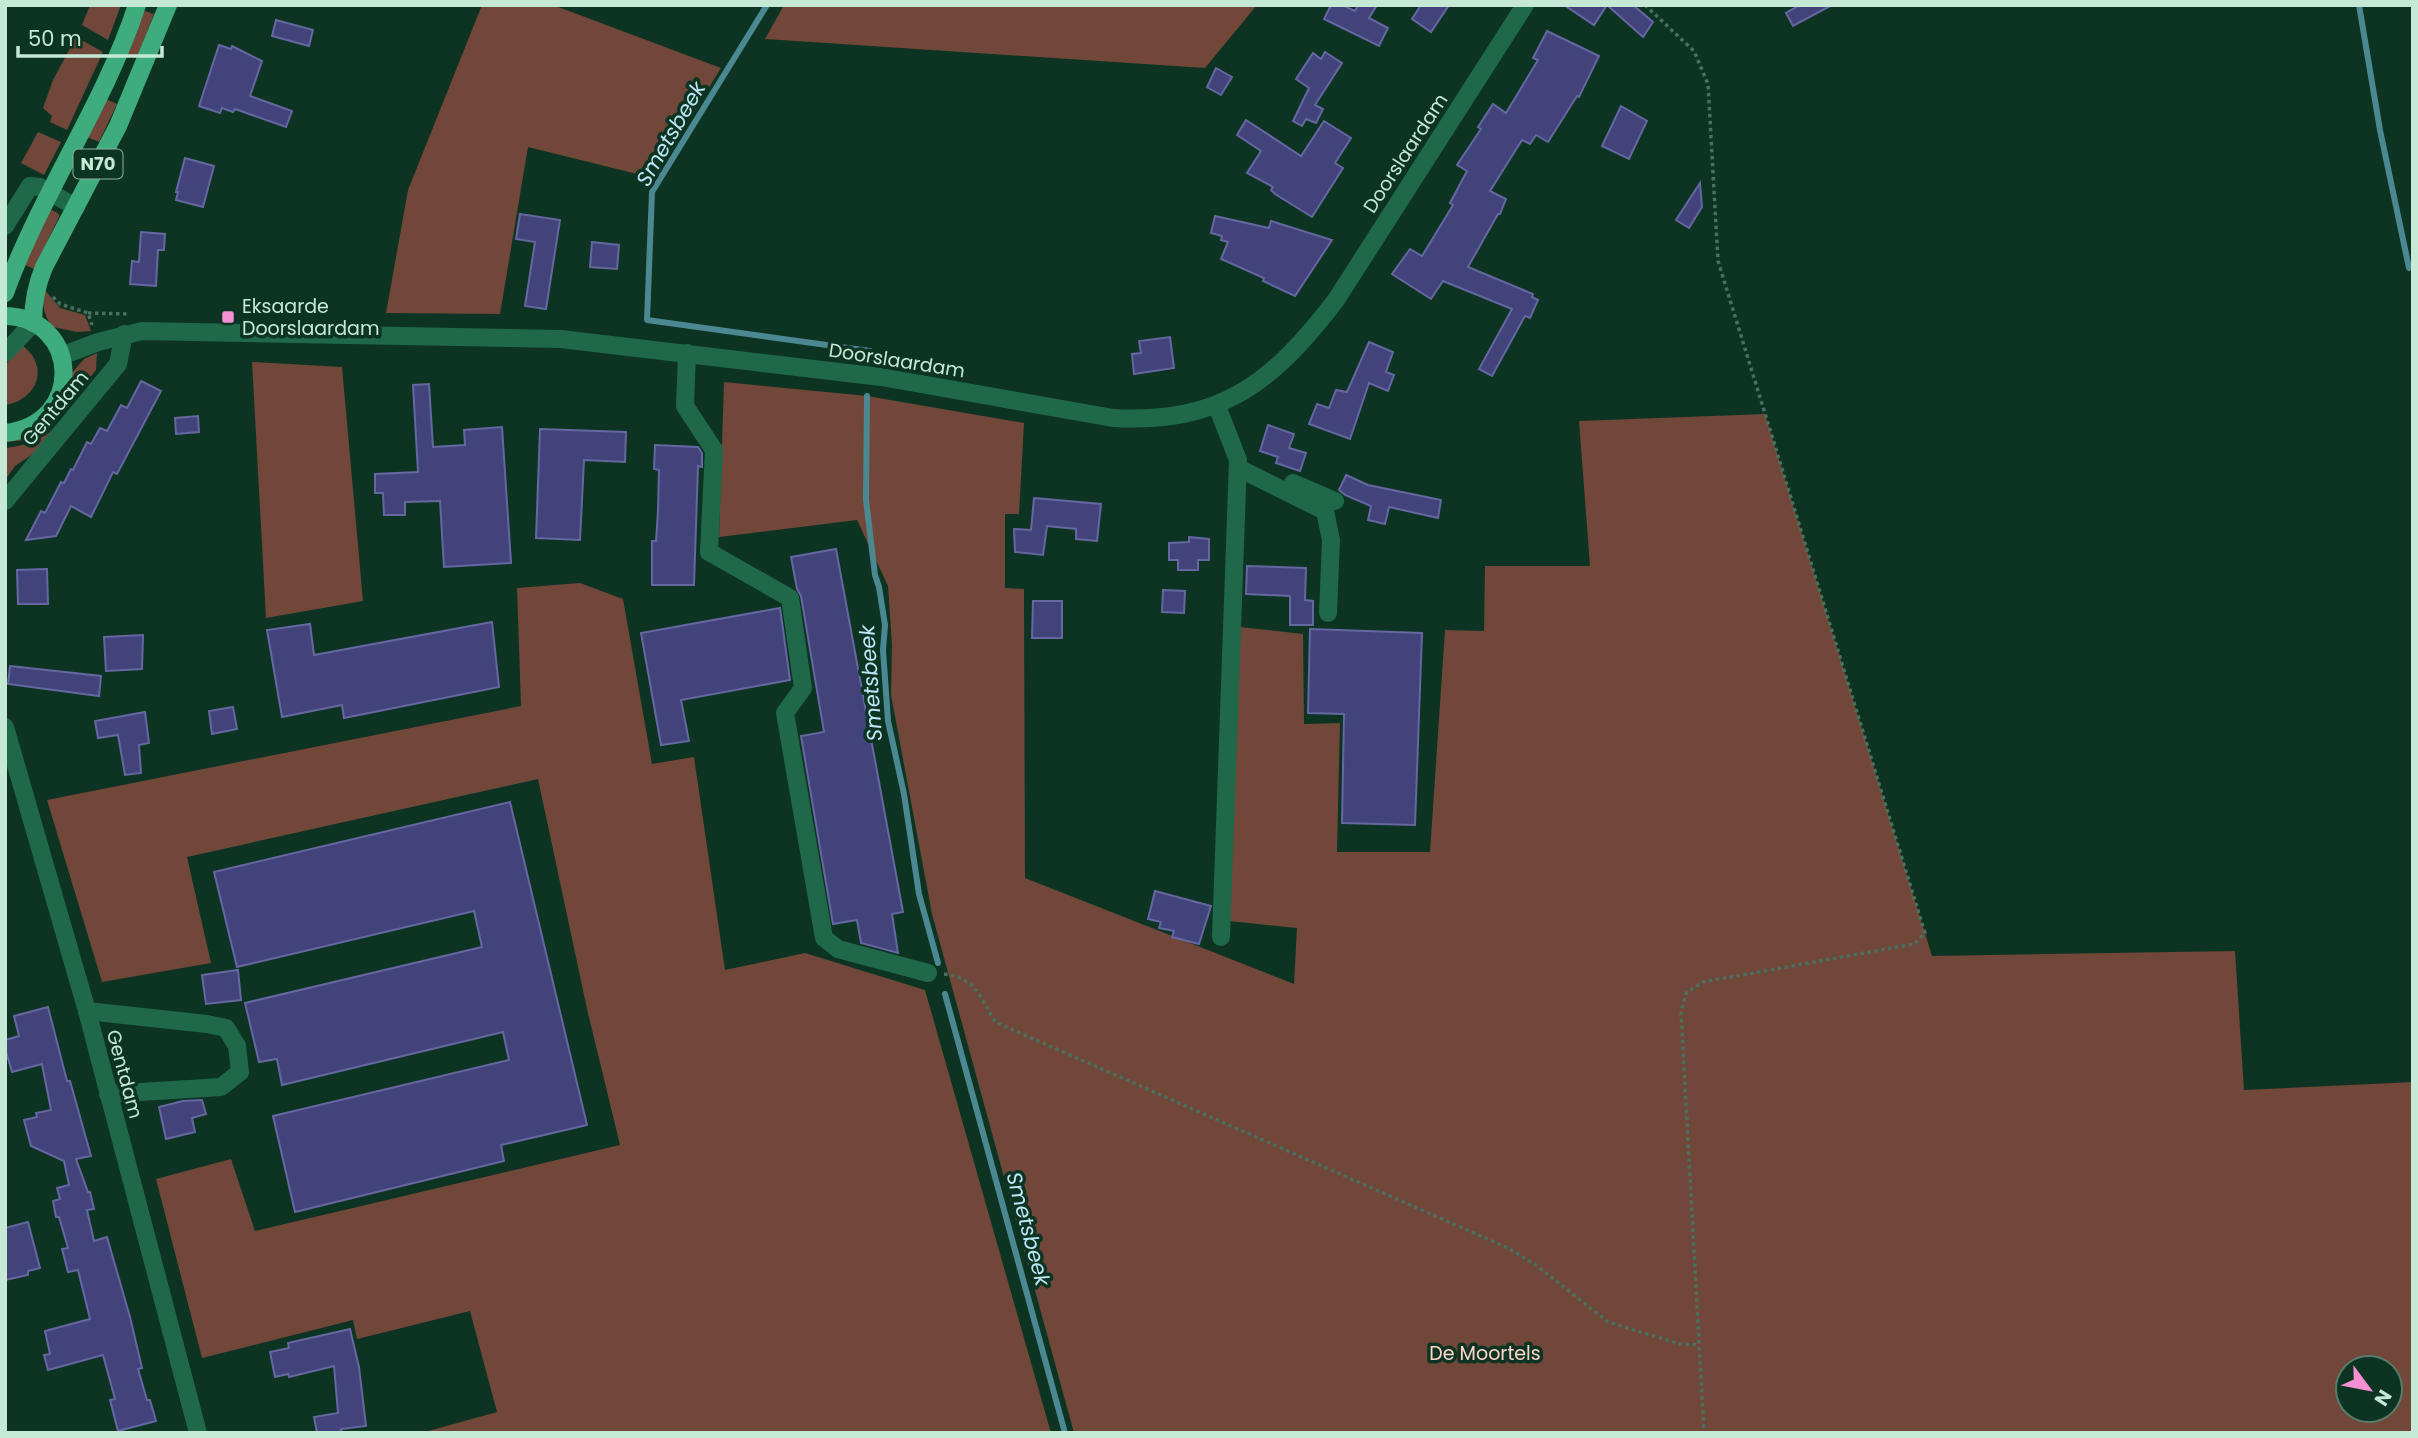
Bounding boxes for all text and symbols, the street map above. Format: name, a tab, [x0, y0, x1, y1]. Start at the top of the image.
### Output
scale bar	[18, 14, 161, 58]
text: 50 m	[28, 24, 82, 53]
water label: Smetsbeek	[629, 75, 713, 191]
street label: Doorslaardam	[1357, 88, 1454, 218]
road number: N70	[74, 149, 122, 178]
place label: Eksaarde Doorslaardam	[242, 293, 379, 342]
marker: Eksaarde Doorslaardam	[220, 309, 236, 325]
street label: Doorslaardam	[827, 336, 967, 385]
street label: Gentdam	[16, 365, 95, 452]
water label: Smetsbeek	[852, 623, 889, 742]
street label: Gentdam	[100, 1027, 149, 1122]
water label: Smetsbeek	[999, 1169, 1058, 1290]
park label: De Moortels	[1429, 1340, 1541, 1367]
north arrow	[2334, 1354, 2404, 1424]
text: N	[2368, 1385, 2398, 1411]

